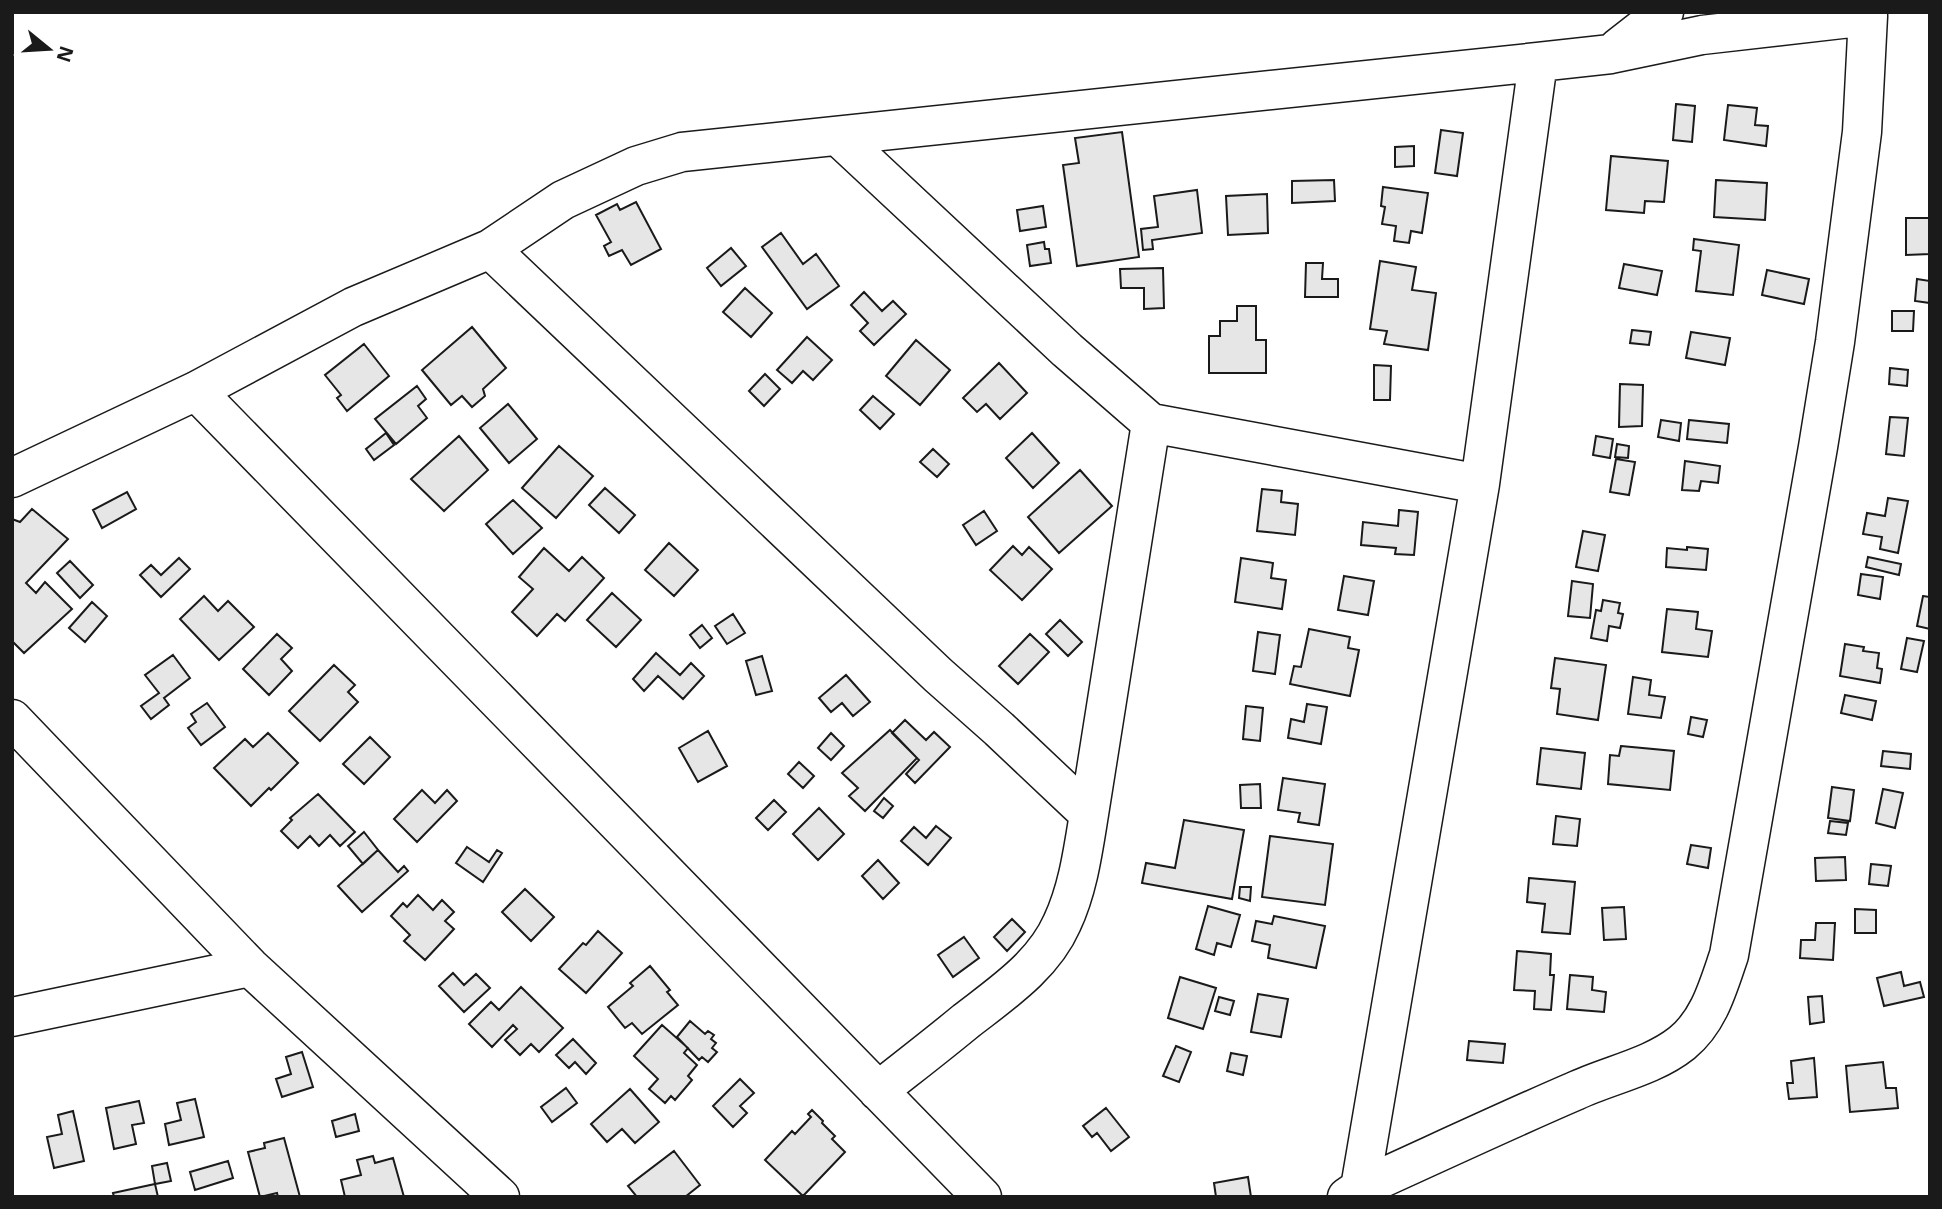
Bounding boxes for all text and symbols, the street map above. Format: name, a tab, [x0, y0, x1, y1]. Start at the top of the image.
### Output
north arrow	[14, 14, 84, 84]
text: N	[50, 43, 80, 66]

